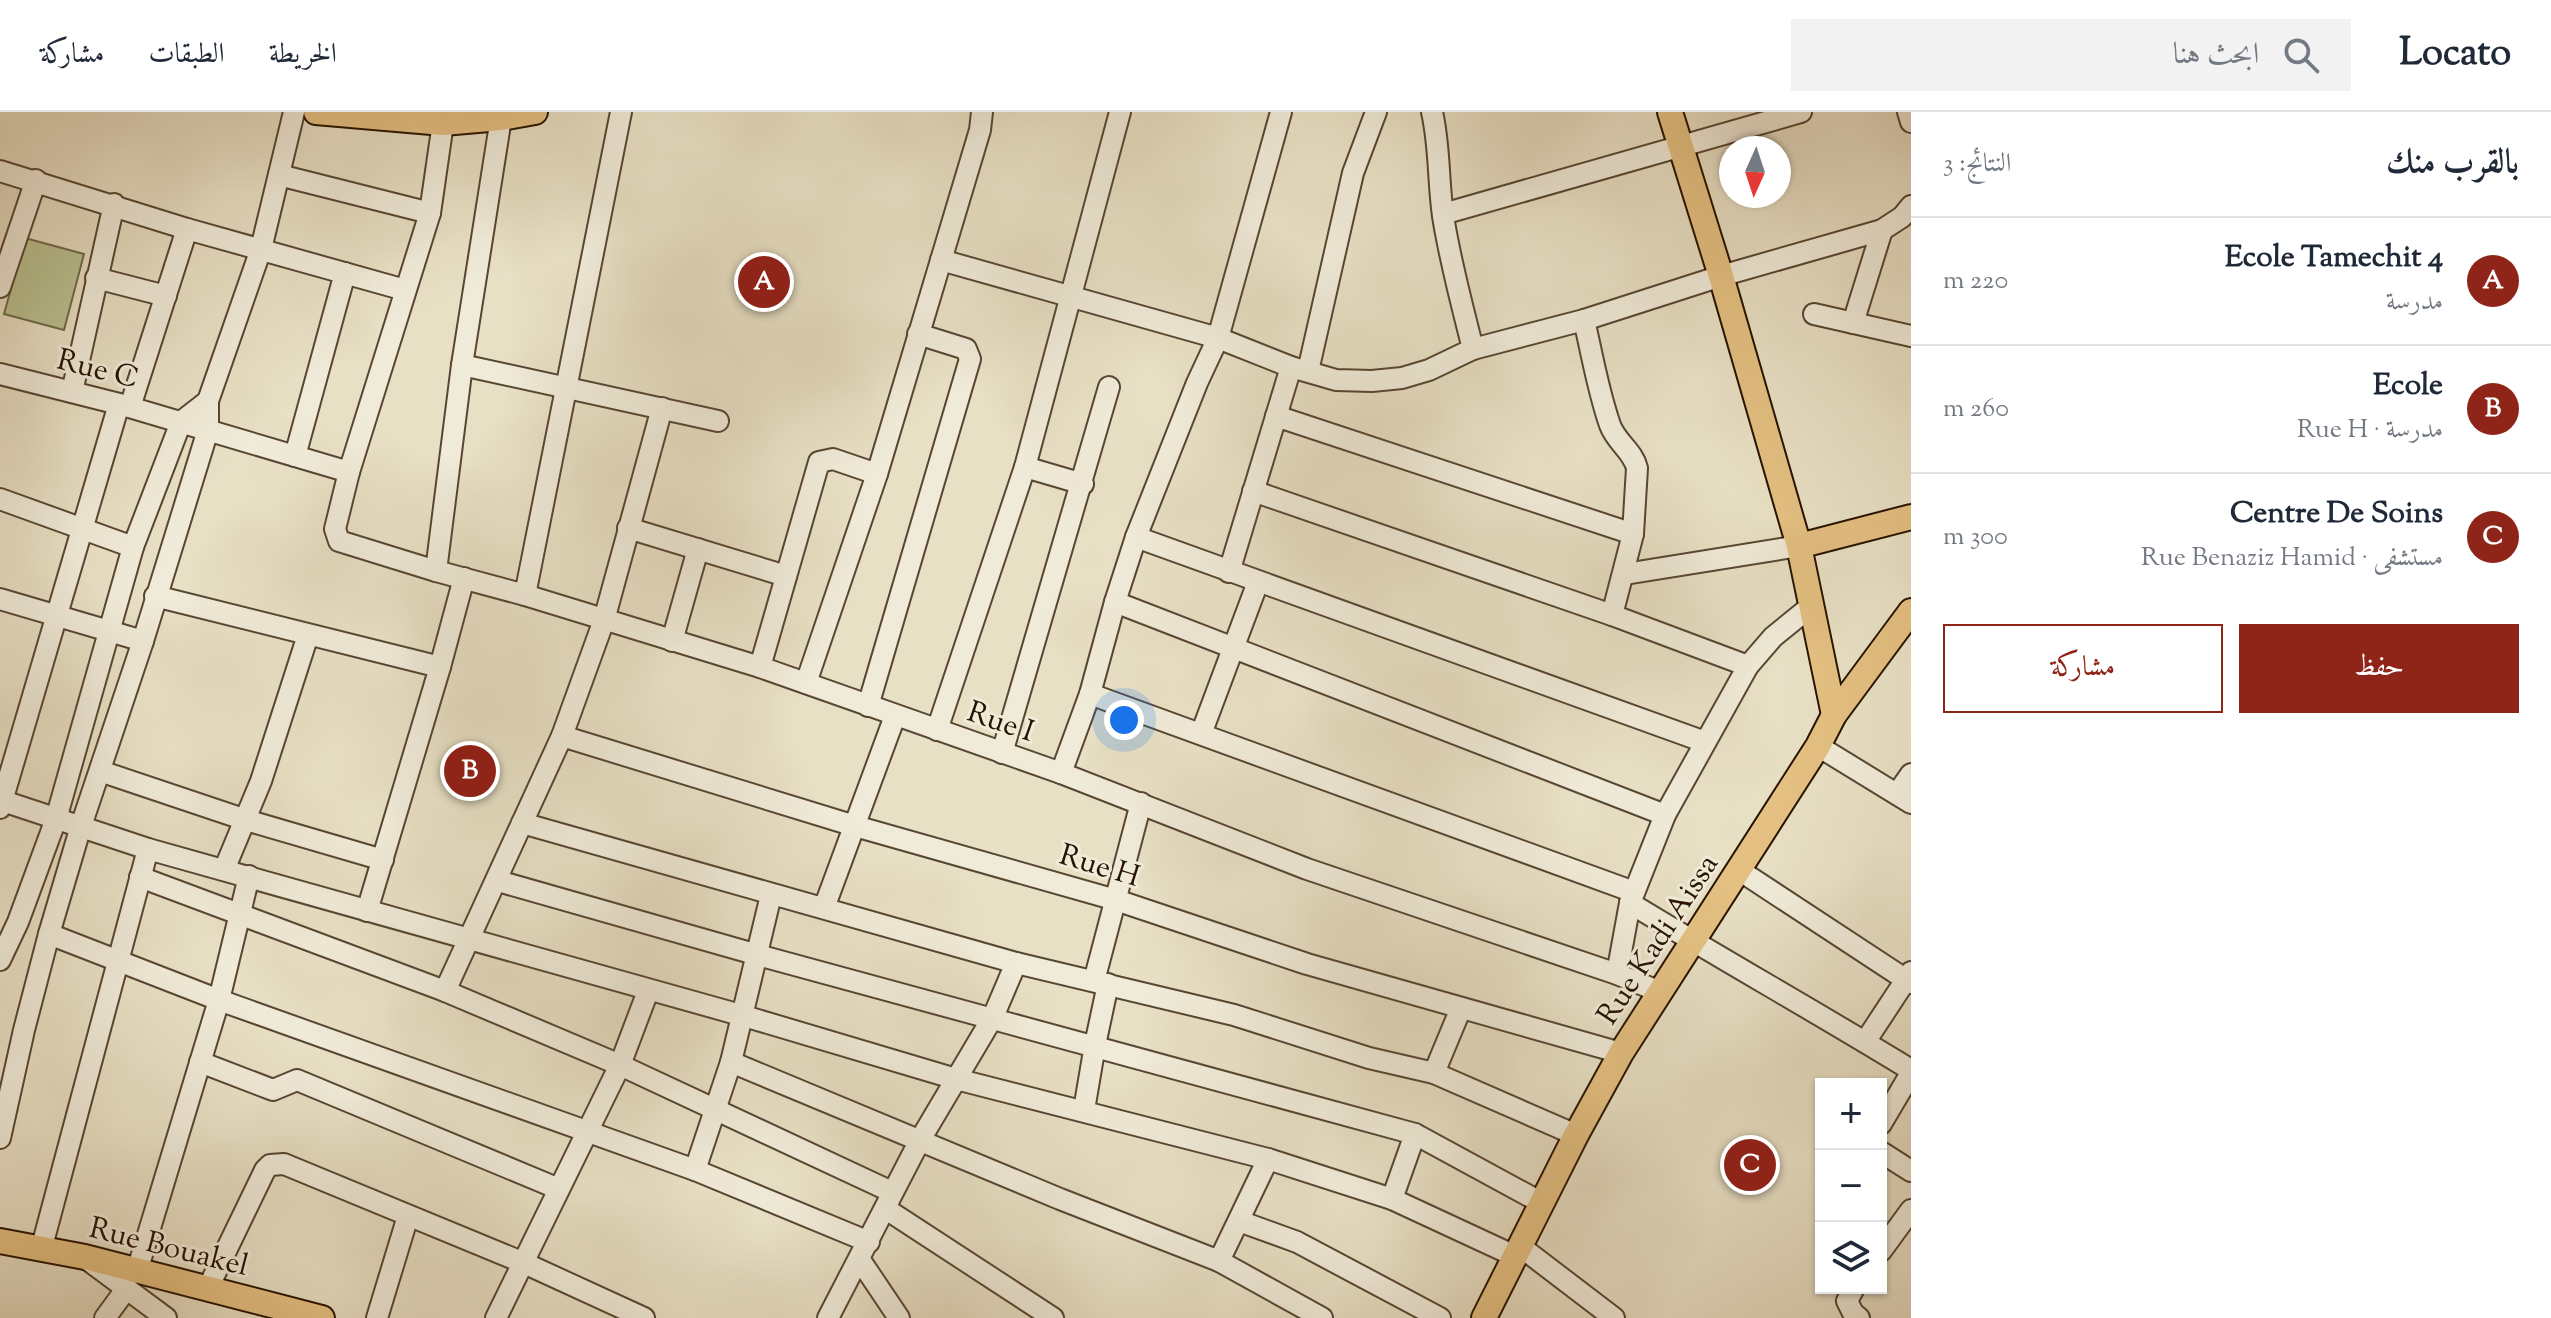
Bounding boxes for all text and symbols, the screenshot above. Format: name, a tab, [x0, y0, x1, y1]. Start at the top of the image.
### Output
search box	[1791, 19, 2351, 91]
text: Locato	[2399, 28, 2511, 82]
icon: search	[2279, 33, 2323, 77]
text: ابحث هنا	[2173, 34, 2259, 77]
text: مشاركة	[40, 35, 104, 75]
text: الطبقات	[148, 35, 225, 75]
text: الخريطة	[269, 35, 337, 75]
north arrow	[1719, 136, 1791, 208]
text: بالقرب منك	[2386, 139, 2519, 188]
text: النتائج: 3	[1943, 146, 2011, 183]
text: Ecole Tamechit 4	[2225, 237, 2443, 280]
pin: A	[738, 252, 790, 312]
text: 220 m	[1943, 263, 2008, 300]
text: A	[2482, 263, 2504, 300]
text: مدرسة	[2386, 284, 2443, 321]
street label: Rue C	[52, 340, 143, 401]
text: Ecole	[2373, 365, 2443, 408]
text: 260 m	[1943, 391, 2009, 428]
text: B	[2485, 391, 2501, 428]
text: مدرسة · Rue H	[2297, 412, 2443, 449]
text: Centre De Soins	[2230, 493, 2443, 536]
text: 300 m	[1943, 519, 2008, 556]
text: C	[2483, 519, 2504, 556]
text: مستشفى · Rue Benaziz Hamid	[2141, 540, 2443, 577]
button: مشاركة	[1943, 624, 2223, 713]
button: حفظ	[2239, 624, 2519, 713]
street label: Rue I	[961, 692, 1040, 755]
your location	[1104, 700, 1144, 740]
pin: B	[444, 741, 496, 801]
street label: Rue H	[1054, 835, 1145, 900]
street label: Rue Kadi Aissa	[1588, 846, 1730, 1034]
map controls	[1815, 1078, 1887, 1294]
button: +	[1815, 1078, 1887, 1150]
pin: C	[1724, 1135, 1776, 1195]
button: −	[1815, 1150, 1887, 1222]
street label: Rue Bouakel	[84, 1208, 253, 1289]
button: layers	[1815, 1222, 1887, 1294]

